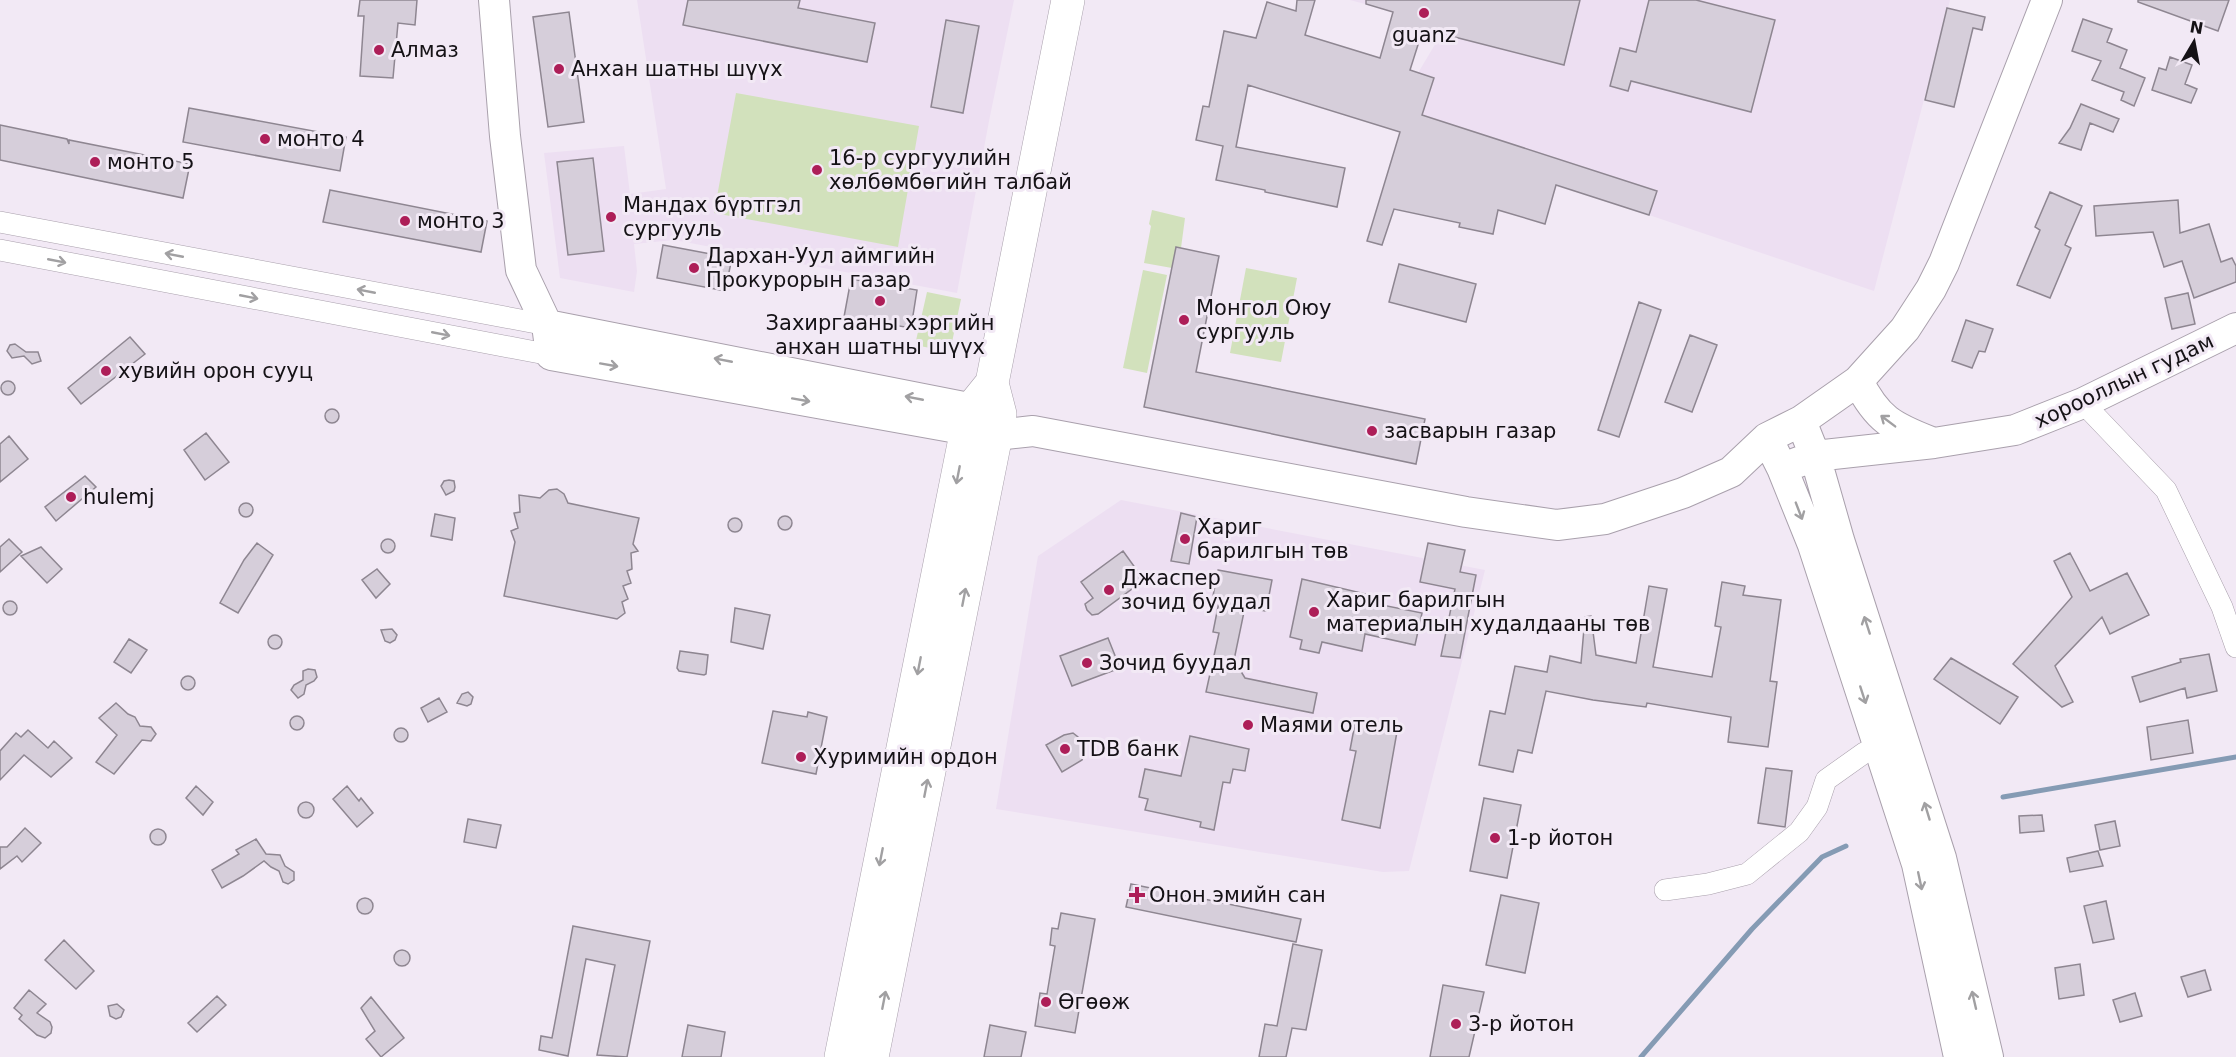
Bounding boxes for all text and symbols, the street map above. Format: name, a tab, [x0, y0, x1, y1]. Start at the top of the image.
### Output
marker: guanz	[1417, 6, 1431, 20]
north arrow	[2164, 12, 2224, 72]
text: N	[2188, 17, 2205, 38]
place label: guanz	[1392, 23, 1456, 47]
place label: Алмаз	[391, 38, 459, 62]
marker: Алмаз	[372, 43, 386, 57]
place label: Анхан шатны шүүх	[571, 57, 783, 81]
marker: Анхан шатны шүүх	[552, 62, 566, 76]
place label: монто 4	[277, 127, 365, 151]
marker: монто 4	[258, 132, 272, 146]
place label: 16-р сургуулийн хөлбөмбөгийн талбай	[829, 146, 1072, 194]
place label: монто 5	[107, 150, 195, 174]
marker: монто 5	[88, 155, 102, 169]
marker: 16-р сургуулийн хөлбөмбөгийн талбай	[810, 163, 824, 177]
place label: Мандах бүртгэл сургууль	[623, 193, 801, 241]
place label: монто 3	[417, 209, 505, 233]
marker: Мандах бүртгэл сургууль	[604, 210, 618, 224]
marker: монто 3	[398, 214, 412, 228]
place label: Дархан-Уул аймгийн Прокурорын газар	[706, 244, 935, 292]
one-way arrow	[165, 249, 184, 260]
one-way arrow	[47, 256, 67, 267]
marker: Дархан-Уул аймгийн Прокурорын газар	[687, 261, 701, 275]
one-way arrow	[356, 285, 376, 296]
one-way arrow	[239, 292, 258, 303]
marker: Захиргааны хэргийн анхан шатны шүүх	[873, 294, 887, 308]
place label: Монгол Оюу сургууль	[1196, 296, 1331, 344]
place label: Захиргааны хэргийн анхан шатны шүүх	[766, 311, 994, 359]
marker: Монгол Оюу сургууль	[1177, 313, 1191, 327]
one-way arrow	[430, 329, 450, 340]
street label: хорооллын гудам	[2031, 329, 2217, 433]
one-way arrow	[713, 354, 733, 365]
place label: хувийн орон сууц	[118, 359, 313, 383]
one-way arrow	[598, 360, 618, 371]
marker: хувийн орон сууц	[99, 364, 113, 378]
one-way arrow	[905, 391, 924, 403]
one-way arrow	[790, 395, 810, 406]
one-way arrow	[1881, 414, 1897, 427]
place label: засварын газар	[1384, 419, 1556, 443]
marker: засварын газар	[1365, 424, 1379, 438]
one-way arrow	[952, 465, 963, 484]
place label: hulemj	[83, 485, 155, 509]
marker: hulemj	[64, 490, 78, 504]
one-way arrow	[1794, 501, 1805, 519]
place label: Хариг барилгын төв	[1197, 515, 1349, 563]
marker: Хариг барилгын төв	[1178, 532, 1192, 546]
place label: Джаспер зочид буудал	[1121, 566, 1271, 614]
marker: Джаспер зочид буудал	[1102, 583, 1116, 597]
one-way arrow	[959, 587, 970, 607]
place label: Хариг барилгын материалын худалдааны төв	[1326, 588, 1651, 636]
marker: Хариг барилгын материалын худалдааны төв	[1307, 605, 1321, 619]
one-way arrow	[1861, 616, 1872, 635]
place label: Зочид буудал	[1099, 651, 1251, 675]
one-way arrow	[913, 656, 924, 675]
marker: Зочид буудал	[1080, 656, 1094, 670]
one-way arrow	[1858, 685, 1869, 704]
place label: Маями отель	[1260, 713, 1404, 737]
marker: Маями отель	[1241, 718, 1255, 732]
place label: TDB банк	[1076, 737, 1179, 761]
marker: TDB банк	[1058, 742, 1072, 756]
place label: Хуримийн ордон	[813, 745, 998, 769]
marker: Хуримийн ордон	[794, 750, 808, 764]
one-way arrow	[921, 779, 932, 798]
one-way arrow	[1921, 802, 1932, 821]
place label: 1-р йотон	[1507, 826, 1613, 850]
marker: 1-р йотон	[1488, 831, 1502, 845]
one-way arrow	[875, 847, 886, 867]
one-way arrow	[1915, 871, 1927, 890]
place label: Онон эмийн сан	[1149, 883, 1326, 907]
marker: Онон эмийн сан	[1130, 888, 1144, 902]
one-way arrow	[879, 990, 890, 1010]
place label: Өгөөж	[1058, 990, 1130, 1014]
one-way arrow	[1968, 991, 1980, 1010]
marker: Өгөөж	[1039, 995, 1053, 1009]
place label: 3-р йотон	[1468, 1012, 1574, 1036]
marker: 3-р йотон	[1449, 1017, 1463, 1031]

